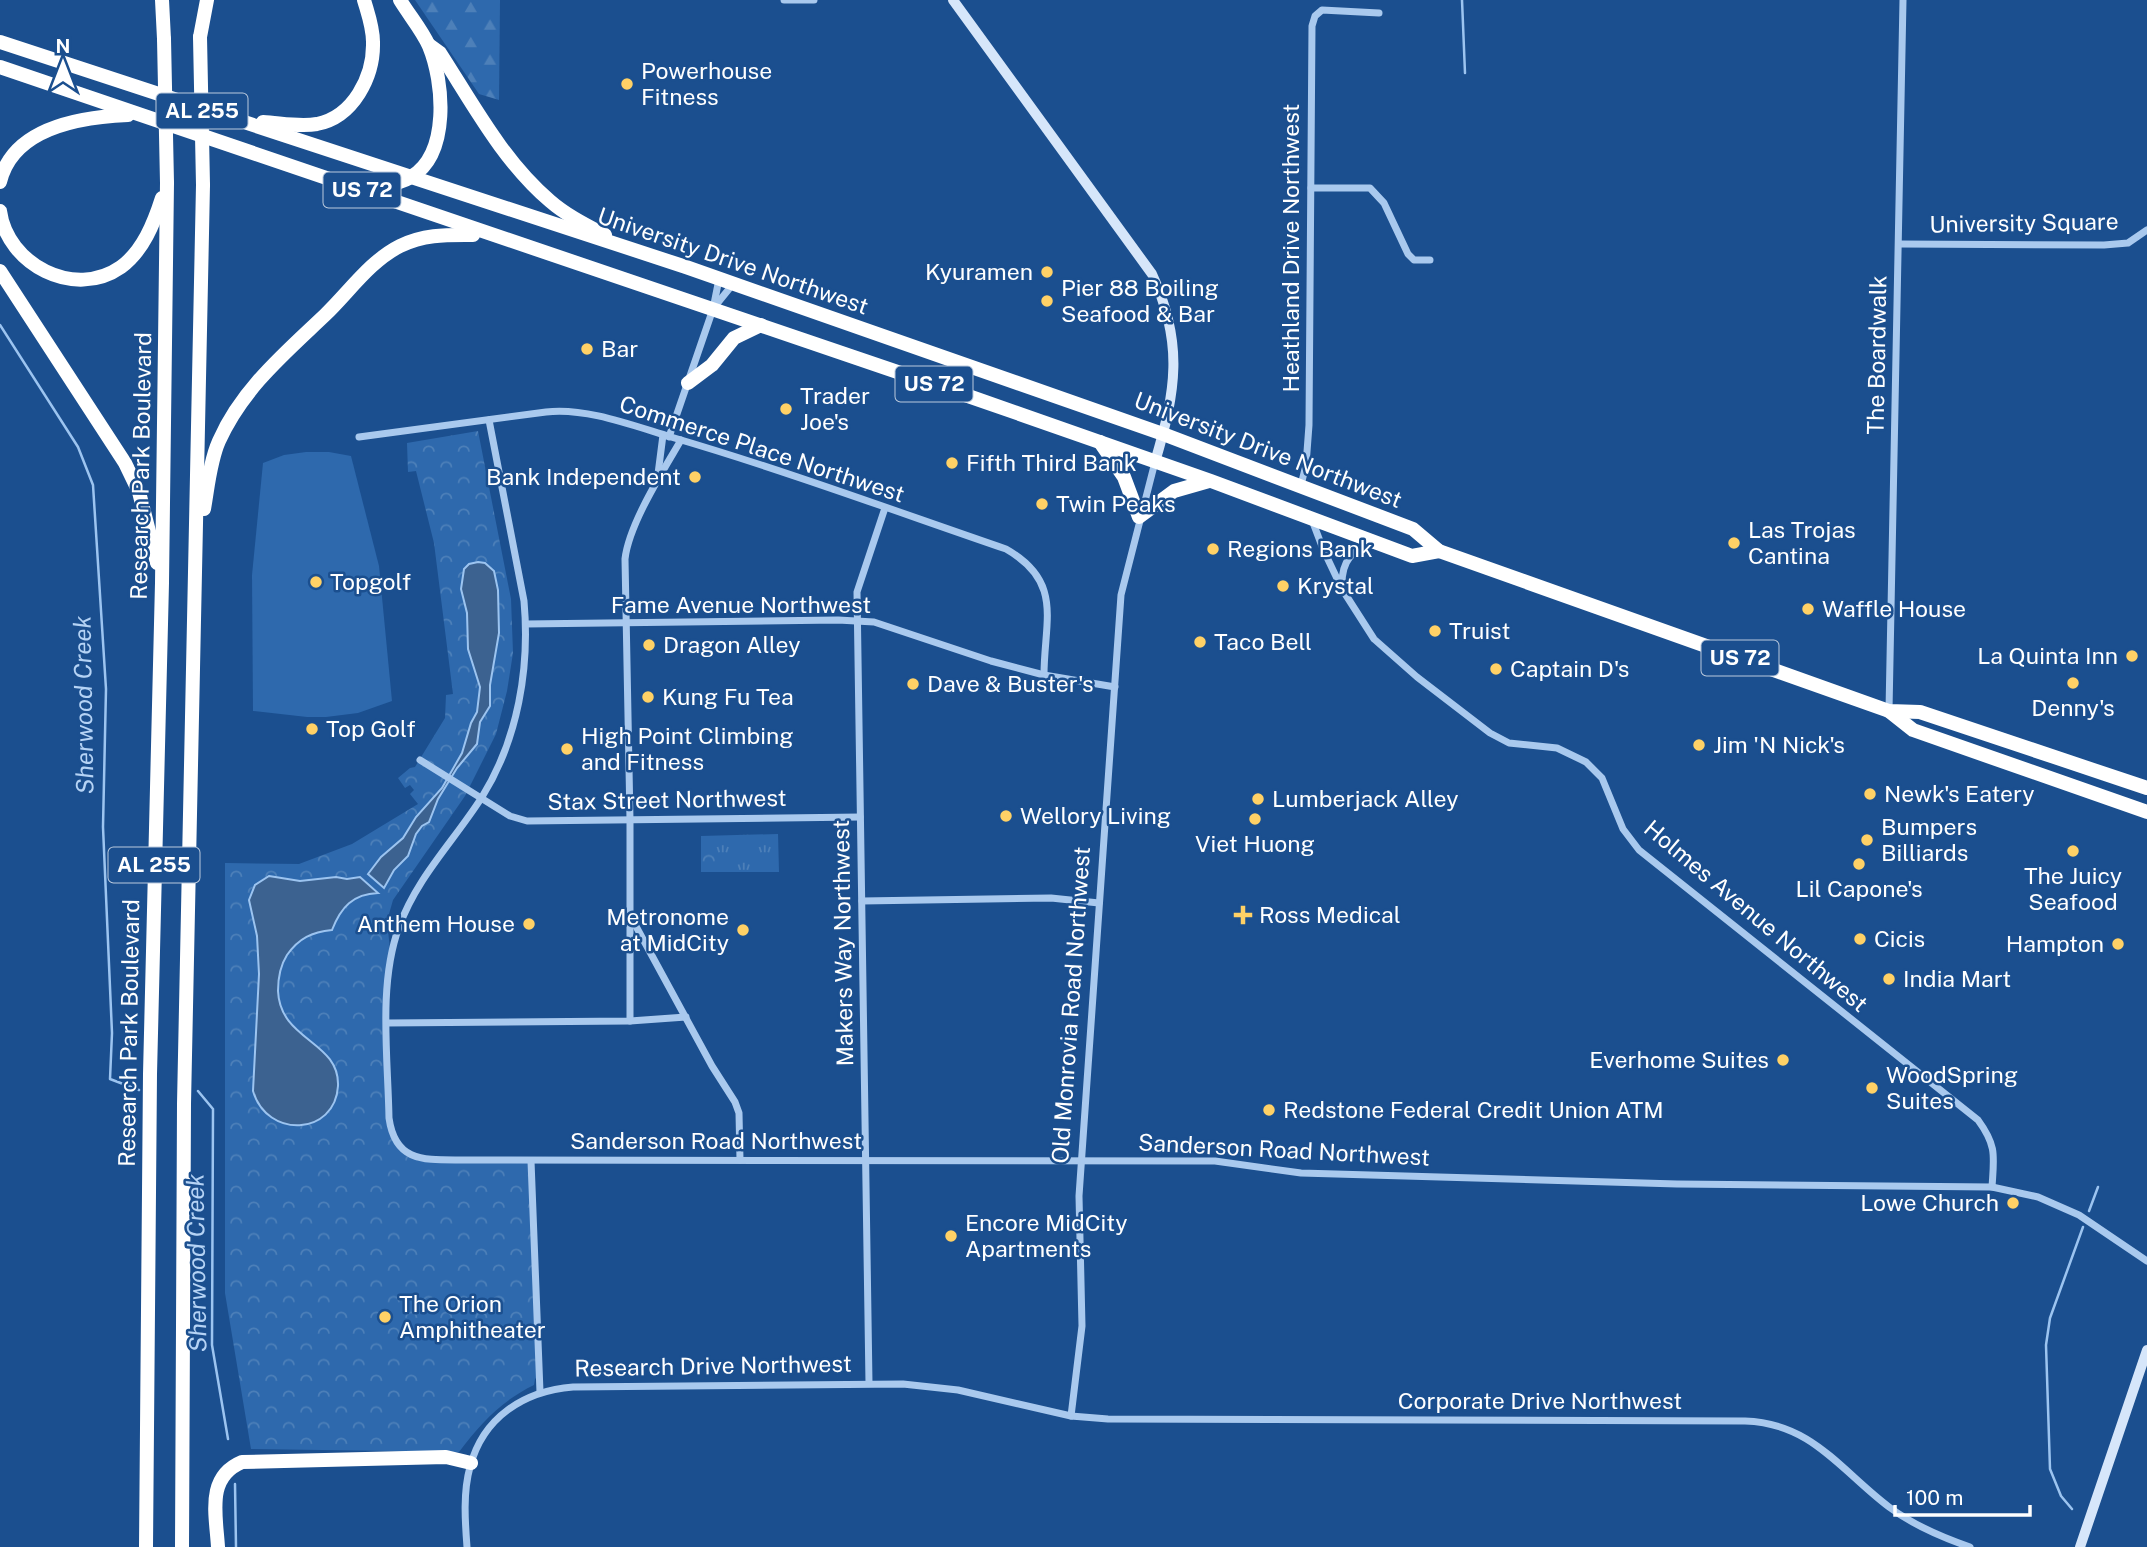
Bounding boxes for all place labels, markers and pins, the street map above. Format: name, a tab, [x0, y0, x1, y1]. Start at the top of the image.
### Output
place label: Powerhouse Fitness	[641, 57, 772, 110]
marker: Powerhouse Fitness	[619, 76, 635, 92]
place label: Kyuramen	[925, 258, 1033, 285]
marker: Kyuramen	[1039, 264, 1055, 280]
place label: Pier 88 Boiling Seafood & Bar	[1061, 274, 1219, 327]
marker: Pier 88 Boiling Seafood & Bar	[1039, 293, 1055, 309]
place label: Bar	[601, 335, 638, 362]
marker: Bar	[579, 341, 595, 357]
place label: Trader Joe's	[800, 382, 870, 435]
marker: Trader Joe's	[778, 401, 794, 417]
place label: Fifth Third Bank	[966, 449, 1137, 476]
marker: Fifth Third Bank	[944, 455, 960, 471]
place label: Bank Independent	[486, 463, 681, 490]
marker: Bank Independent	[687, 469, 703, 485]
place label: Twin Peaks	[1056, 490, 1176, 517]
marker: Twin Peaks	[1034, 496, 1050, 512]
place label: Las Trojas Cantina	[1748, 516, 1856, 569]
place label: Regions Bank	[1227, 535, 1373, 562]
marker: Las Trojas Cantina	[1726, 535, 1742, 551]
marker: Regions Bank	[1205, 541, 1221, 557]
place label: Topgolf	[330, 568, 411, 595]
place label: Krystal	[1297, 572, 1374, 599]
marker: Topgolf	[308, 574, 324, 590]
marker: Krystal	[1275, 578, 1291, 594]
place label: Waffle House	[1822, 595, 1966, 622]
marker: Waffle House	[1800, 601, 1816, 617]
place label: Truist	[1449, 617, 1510, 644]
marker: Truist	[1427, 623, 1443, 639]
place label: Taco Bell	[1214, 628, 1312, 655]
place label: Dragon Alley	[663, 631, 801, 658]
marker: Taco Bell	[1192, 634, 1208, 650]
marker: Dragon Alley	[641, 637, 657, 653]
place label: La Quinta Inn	[1977, 642, 2118, 669]
marker: La Quinta Inn	[2124, 648, 2140, 664]
place label: Captain D's	[1510, 655, 1629, 682]
marker: Captain D's	[1488, 661, 1504, 677]
place label: Dave & Buster's	[927, 670, 1094, 697]
marker: Denny's	[2065, 675, 2081, 691]
marker: Dave & Buster's	[905, 676, 921, 692]
place label: Kung Fu Tea	[662, 683, 794, 710]
marker: Kung Fu Tea	[640, 689, 656, 705]
place label: Denny's	[2031, 694, 2115, 721]
place label: Top Golf	[326, 715, 416, 742]
marker: Top Golf	[304, 721, 320, 737]
place label: High Point Climbing and Fitness	[581, 722, 794, 775]
place label: Jim 'N Nick's	[1713, 731, 1845, 758]
marker: Jim 'N Nick's	[1691, 737, 1707, 753]
marker: High Point Climbing and Fitness	[559, 741, 575, 757]
place label: Newk's Eatery	[1884, 780, 2035, 807]
place label: Lumberjack Alley	[1272, 785, 1459, 812]
marker: Newk's Eatery	[1862, 786, 1878, 802]
marker: Lumberjack Alley	[1250, 791, 1266, 807]
place label: Wellory Living	[1020, 802, 1171, 829]
marker: Wellory Living	[998, 808, 1014, 824]
marker: Viet Huong	[1247, 811, 1263, 827]
place label: Bumpers Billiards	[1881, 813, 1977, 866]
place label: Viet Huong	[1195, 830, 1315, 857]
marker: Bumpers Billiards	[1859, 832, 1875, 848]
marker: The Juicy Seafood	[2065, 843, 2081, 859]
marker: Lil Capone's	[1851, 856, 1867, 872]
place label: The Juicy Seafood	[2024, 862, 2122, 915]
place label: Lil Capone's	[1795, 875, 1923, 902]
place label: Ross Medical	[1259, 901, 1401, 928]
place label: Metronome at MidCity	[606, 903, 729, 956]
marker: Ross Medical	[1233, 905, 1253, 925]
place label: Anthem House	[357, 910, 515, 937]
marker: Anthem House	[521, 916, 537, 932]
marker: Metronome at MidCity	[735, 922, 751, 938]
place label: Cicis	[1874, 925, 1925, 952]
place label: Hampton	[2006, 930, 2104, 957]
marker: Cicis	[1852, 931, 1868, 947]
marker: Hampton	[2110, 936, 2126, 952]
place label: India Mart	[1903, 965, 2011, 992]
marker: India Mart	[1881, 971, 1897, 987]
place label: Everhome Suites	[1589, 1046, 1769, 1073]
marker: Everhome Suites	[1775, 1052, 1791, 1068]
place label: WoodSpring Suites	[1886, 1061, 2018, 1114]
marker: WoodSpring Suites	[1864, 1080, 1880, 1096]
place label: Redstone Federal Credit Union ATM	[1283, 1096, 1664, 1123]
marker: Redstone Federal Credit Union ATM	[1261, 1102, 1277, 1118]
place label: Lowe Church	[1860, 1189, 1999, 1216]
marker: Lowe Church	[2005, 1195, 2021, 1211]
place label: Encore MidCity Apartments	[965, 1209, 1128, 1262]
marker: Encore MidCity Apartments	[943, 1228, 959, 1244]
place label: The Orion Amphitheater	[399, 1290, 546, 1343]
marker: The Orion Amphitheater	[377, 1309, 393, 1325]

